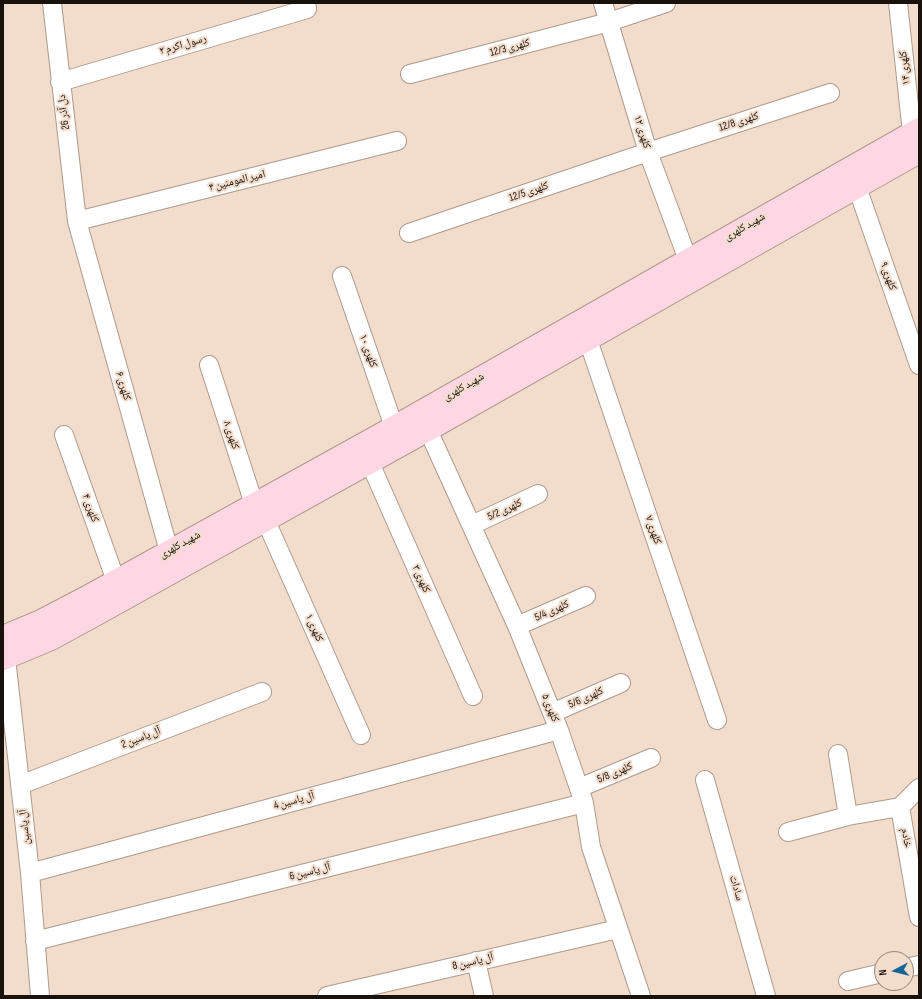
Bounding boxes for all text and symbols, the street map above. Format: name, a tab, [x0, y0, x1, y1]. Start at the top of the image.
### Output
street label: رسول اکرم ۲	[158, 32, 208, 58]
street label: کلهری 12/3	[488, 36, 532, 60]
street label: کلهری ۱۴	[897, 50, 913, 86]
street label: دل آذر 26	[55, 94, 73, 130]
street label: کلهری 12/8	[717, 109, 761, 135]
street label: کلهری ۱۲	[631, 114, 653, 150]
street label: امیر المومنین ۴	[207, 168, 267, 194]
street label: کلهری 12/5	[508, 179, 550, 205]
street label: شهید کلهری	[722, 210, 768, 244]
street label: کلهری ۹	[877, 260, 899, 292]
street label: کلهری ۱۰	[356, 333, 380, 369]
street label: کلهری ۶	[113, 370, 133, 402]
street label: شهید کلهری	[441, 370, 487, 404]
street label: کلهری ۸	[220, 419, 242, 451]
street label: کلهری ۴	[79, 492, 101, 524]
street label: کلهری 5/2	[486, 496, 524, 524]
street label: کلهری ۷	[642, 514, 664, 546]
street label: شهید کلهری	[157, 528, 203, 562]
street label: کلهری ۳	[409, 563, 433, 595]
street label: کلهری 5/4	[533, 598, 571, 624]
street label: کلهری ۱	[302, 612, 326, 644]
street label: کلهری 5/6	[566, 684, 606, 712]
street label: کلهری ۵	[538, 692, 562, 724]
street label: آل یاسین 2	[119, 724, 163, 752]
street label: کلهری 5/8	[595, 760, 635, 786]
street label: آل یاسین 4	[272, 789, 316, 813]
street label: آل یاسین	[17, 809, 33, 845]
street label: خادم	[898, 827, 914, 849]
street label: آل یاسین 6	[288, 861, 332, 883]
street label: سادات	[726, 874, 746, 902]
street label: آل یاسین 8	[451, 951, 495, 973]
north arrow	[874, 951, 914, 991]
text: N	[876, 969, 889, 976]

